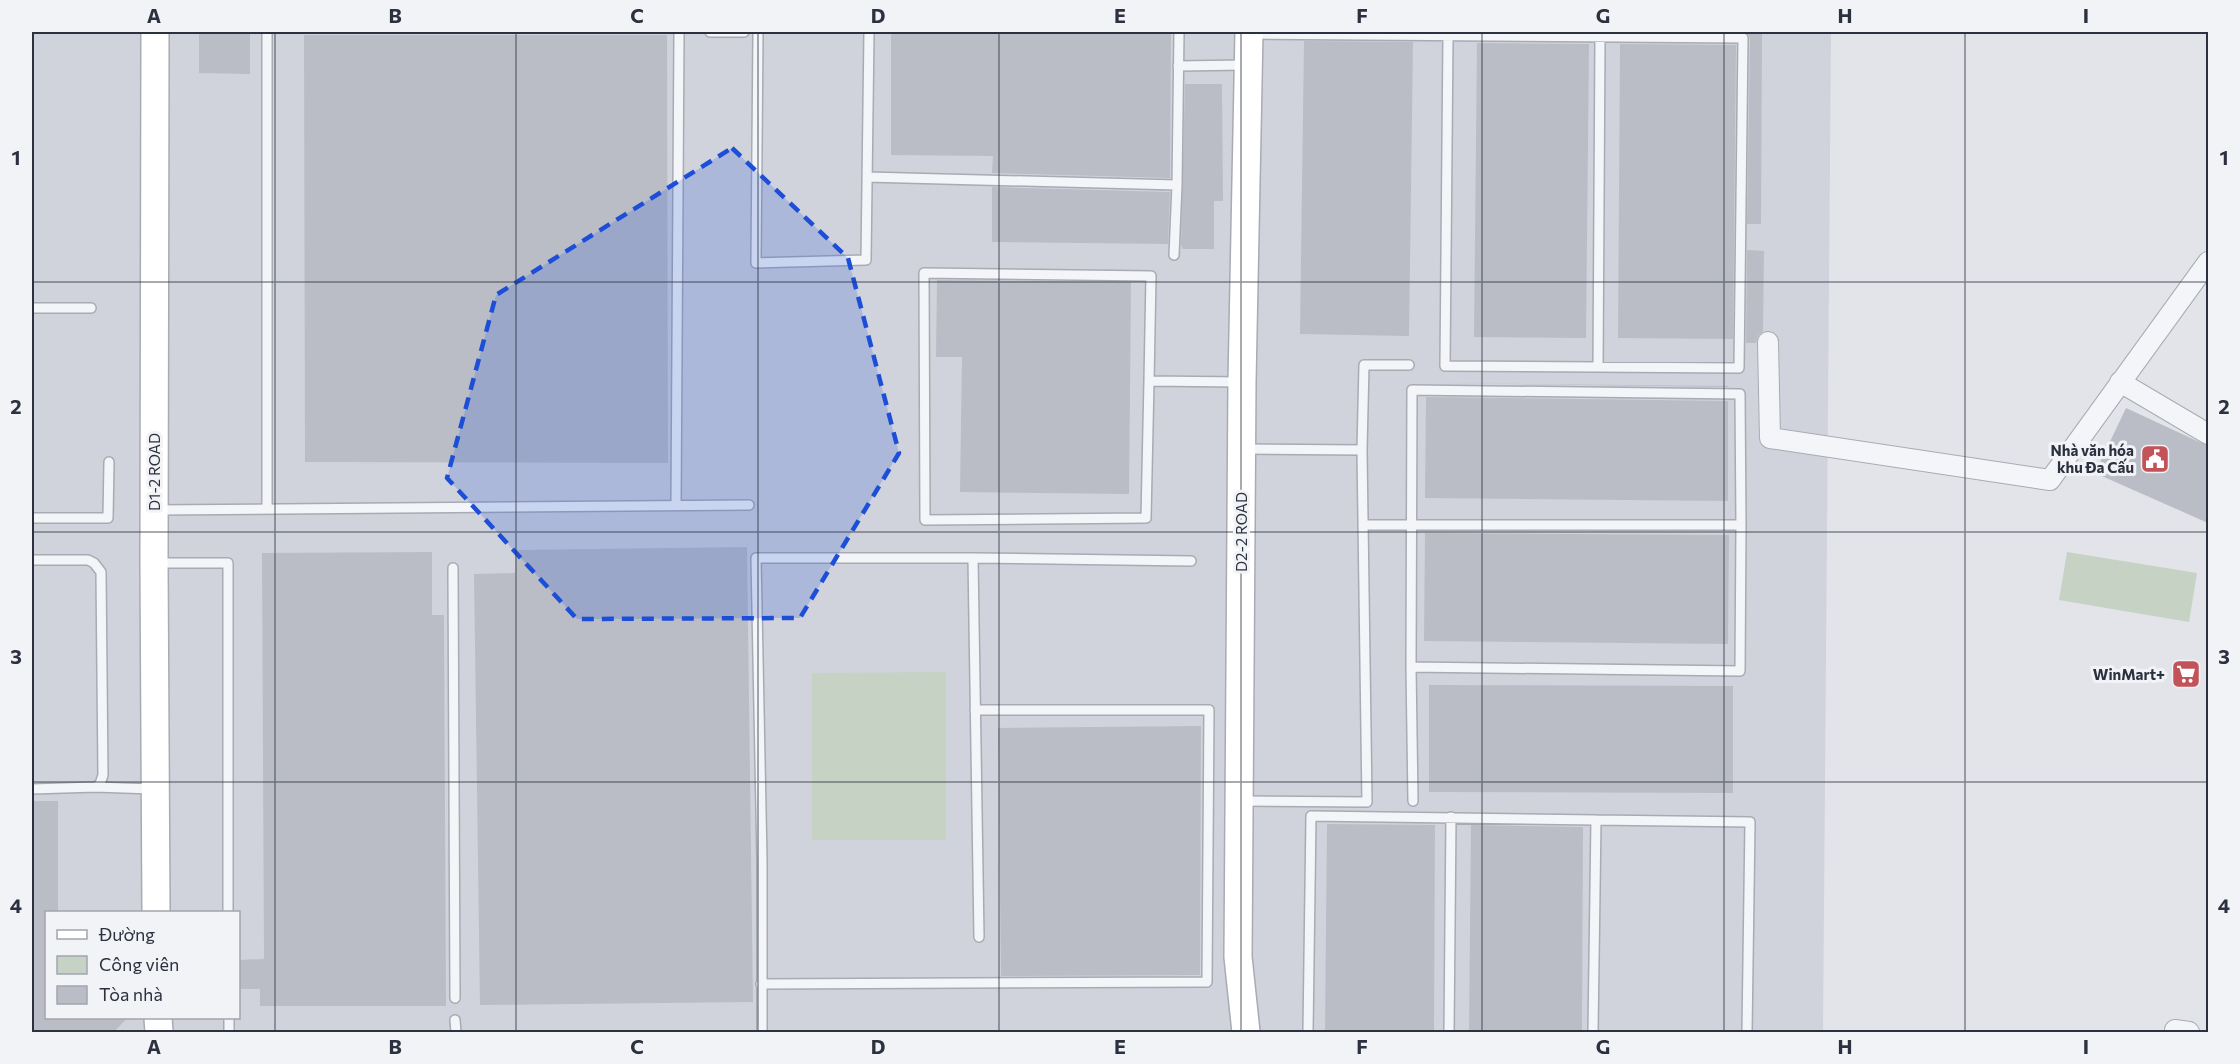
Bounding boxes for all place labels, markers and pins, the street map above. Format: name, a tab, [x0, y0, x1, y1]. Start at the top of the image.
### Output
place label: Nhà văn hóa khu Đa Cấu	[2050, 441, 2134, 476]
public building icon: Nhà văn hóa khu Đa Cấu	[2139, 443, 2171, 475]
supermarket icon: WinMart+	[2170, 658, 2202, 690]
place label: WinMart+	[2093, 665, 2165, 683]

